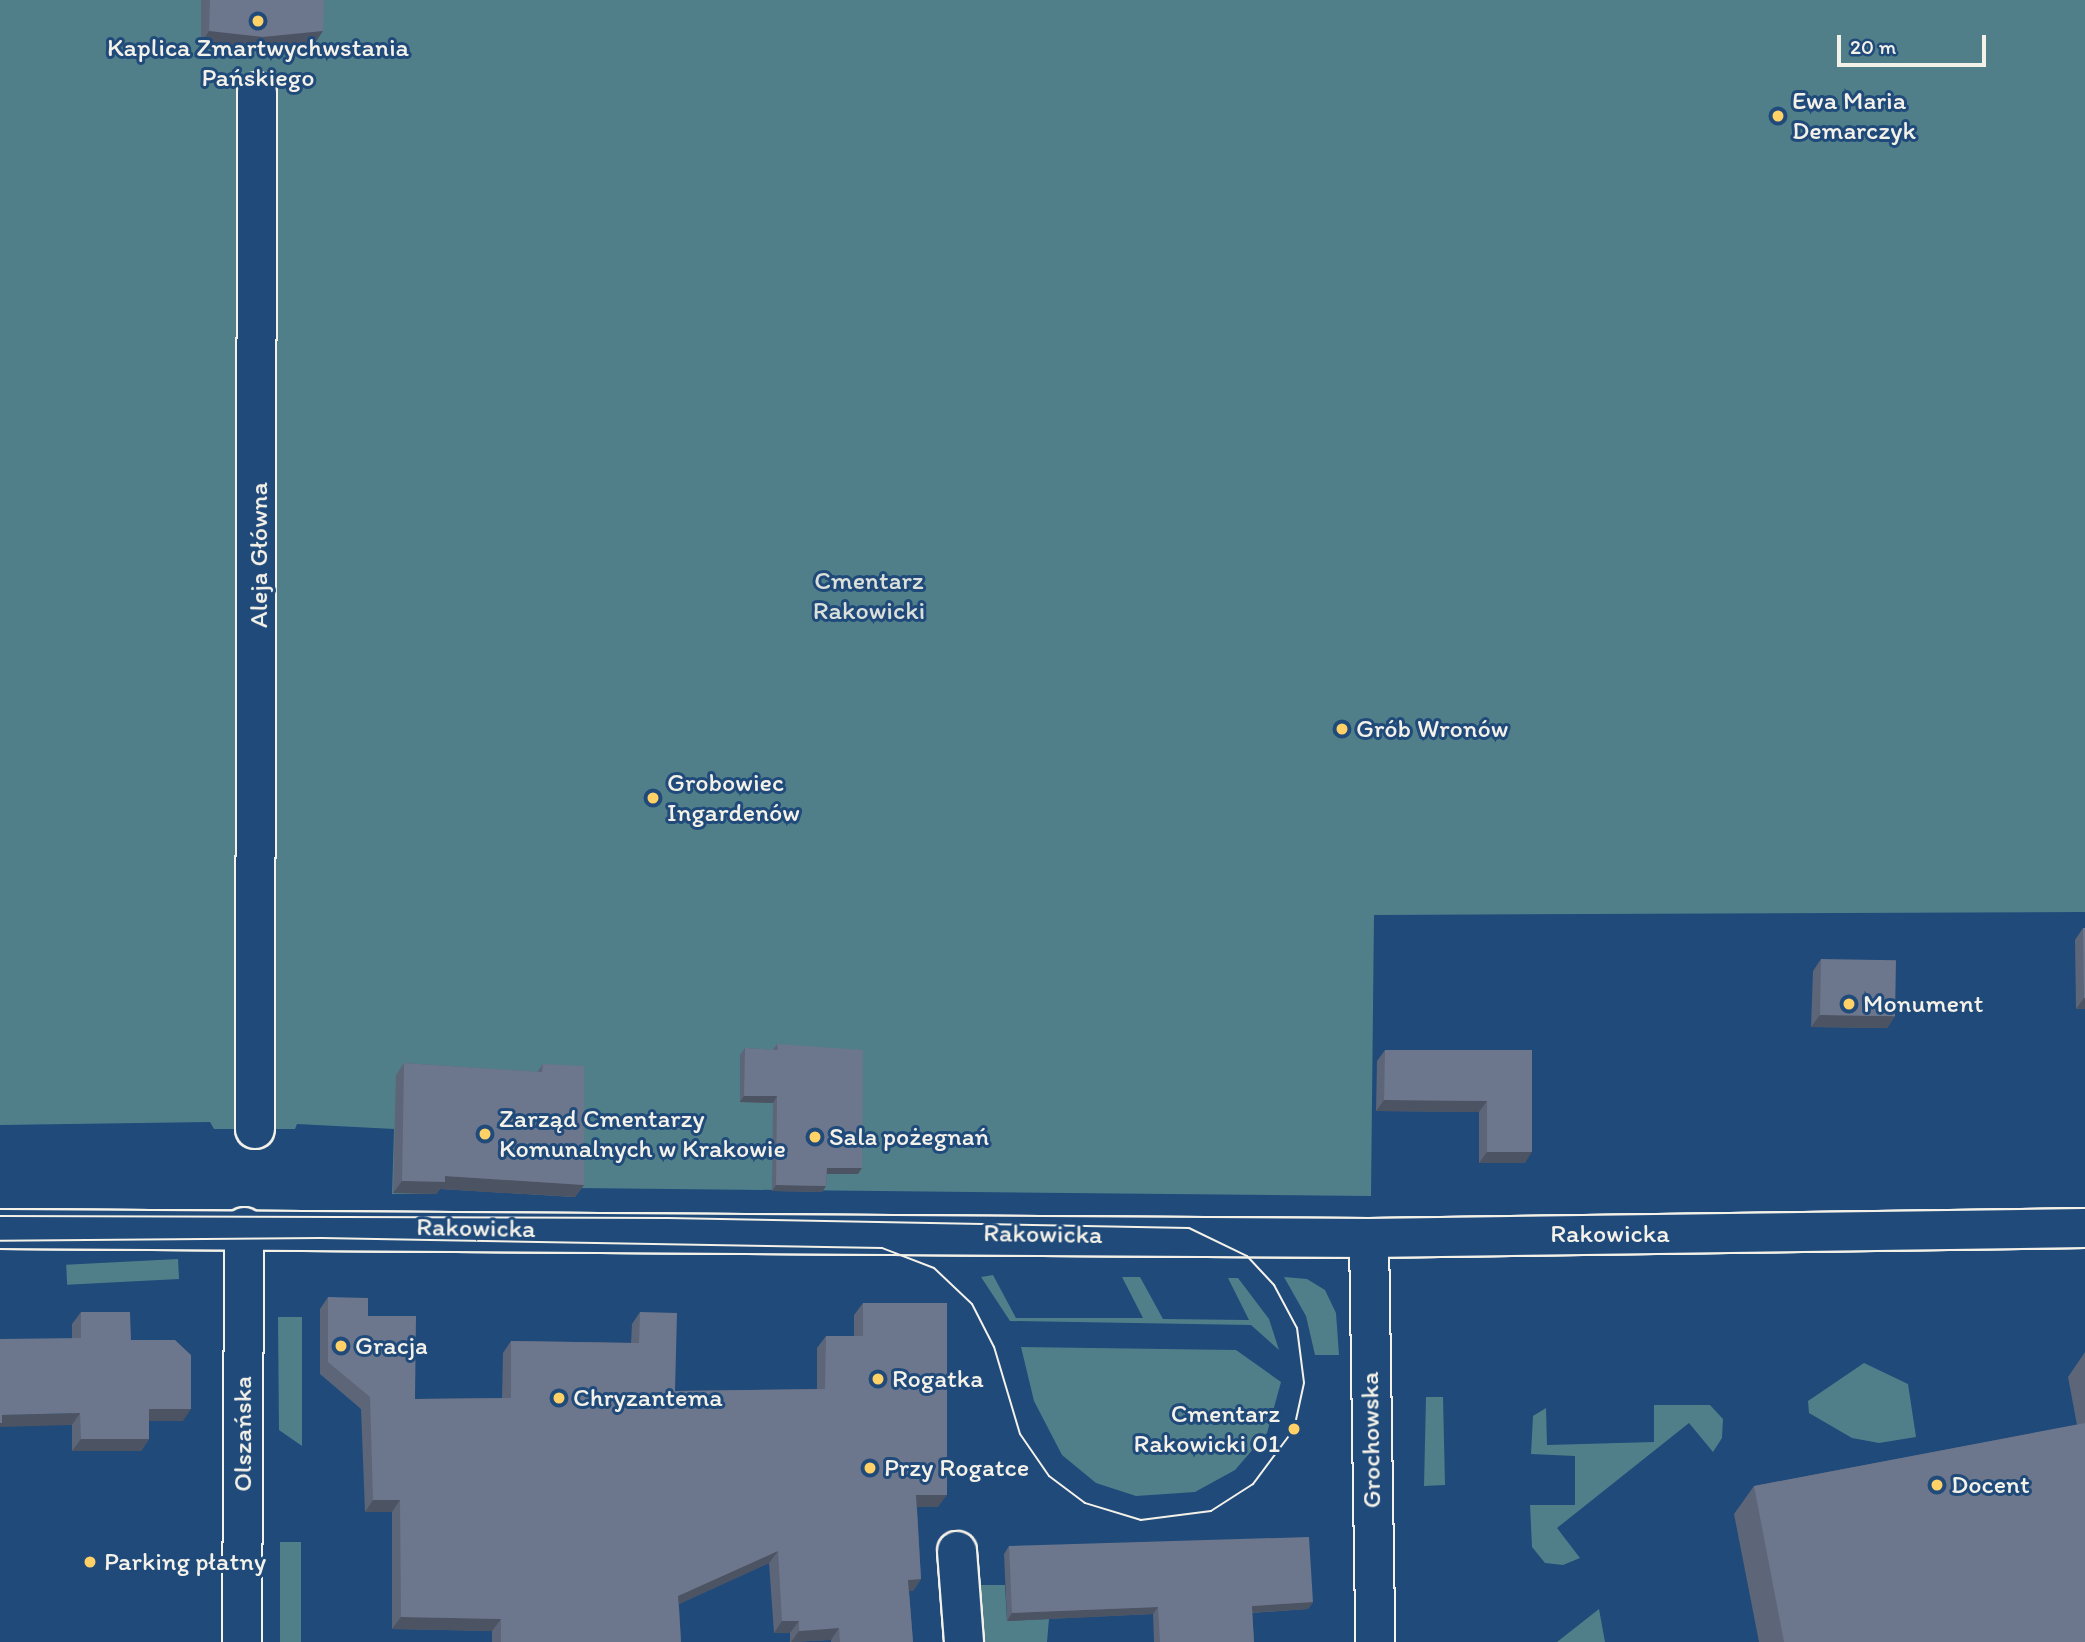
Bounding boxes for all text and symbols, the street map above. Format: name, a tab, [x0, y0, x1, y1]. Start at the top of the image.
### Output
marker: Kaplica Zmartwychwstania Pańskiego	[250, 13, 266, 29]
scale bar	[1840, 21, 1989, 65]
place label: Kaplica Zmartwychwstania Pańskiego	[107, 32, 409, 94]
text: 20 m	[1850, 34, 1896, 59]
place label: Ewa Maria Demarczyk	[1792, 85, 1916, 146]
marker: Ewa Maria Demarczyk	[1770, 108, 1786, 124]
street label: Aleja Główna	[243, 482, 275, 628]
park label: Cmentarz Rakowicki	[813, 565, 925, 626]
place label: Grób Wronów	[1356, 713, 1508, 745]
marker: Grób Wronów	[1334, 721, 1350, 737]
place label: Grobowiec Ingardenów	[667, 767, 800, 828]
marker: Grobowiec Ingardenów	[645, 790, 661, 806]
place label: Monument	[1863, 988, 1984, 1020]
marker: Monument	[1841, 996, 1857, 1012]
place label: Zarząd Cmentarzy Komunalnych w Krakowie	[499, 1103, 785, 1164]
place label: Sala pożegnań	[829, 1121, 991, 1153]
marker: Zarząd Cmentarzy Komunalnych w Krakowie	[477, 1126, 493, 1142]
marker: Sala pożegnań	[807, 1129, 823, 1145]
street label: Rakowicka	[416, 1211, 536, 1245]
street label: Rakowicka	[983, 1217, 1103, 1251]
street label: Rakowicka	[1550, 1218, 1670, 1250]
place label: Gracja	[355, 1330, 428, 1362]
marker: Gracja	[333, 1338, 349, 1354]
place label: Rogatka	[892, 1363, 984, 1395]
marker: Rogatka	[870, 1371, 886, 1387]
street label: Grochowska	[1354, 1371, 1388, 1509]
street label: Olszańska	[227, 1376, 259, 1492]
place label: Chryzantema	[573, 1382, 723, 1414]
marker: Chryzantema	[551, 1390, 567, 1406]
place label: Cmentarz Rakowicki 01	[1134, 1398, 1280, 1460]
marker: Cmentarz Rakowicki 01	[1286, 1421, 1302, 1437]
place label: Przy Rogatce	[884, 1452, 1029, 1484]
marker: Przy Rogatce	[862, 1460, 878, 1476]
place label: Docent	[1951, 1469, 2030, 1501]
marker: Docent	[1929, 1477, 1945, 1493]
place label: Parking płatny	[104, 1546, 267, 1578]
marker: Parking płatny	[82, 1554, 98, 1570]

